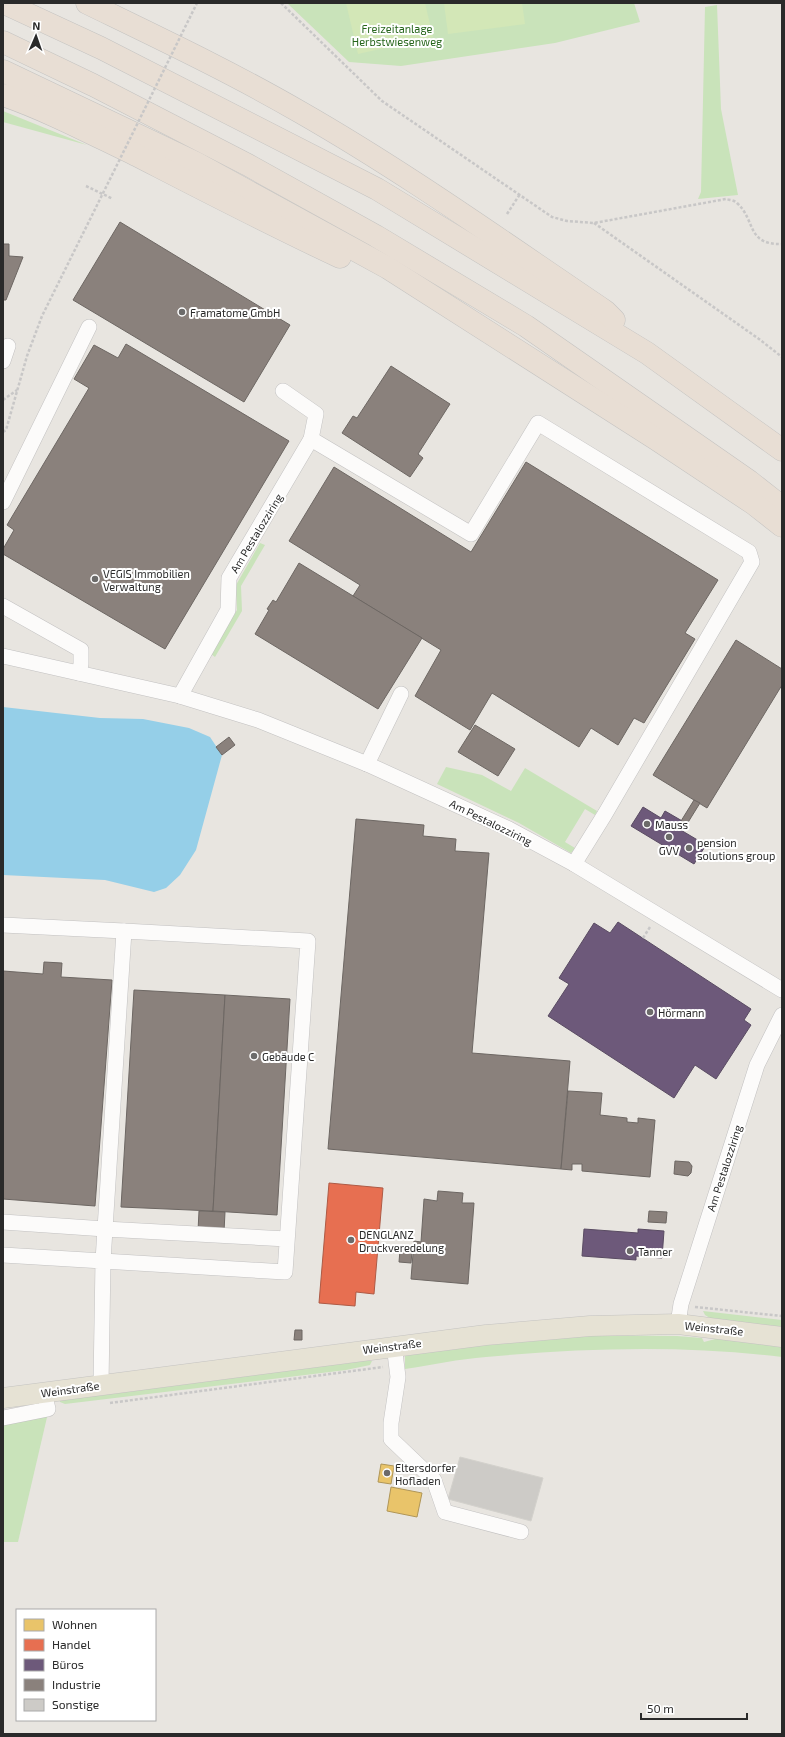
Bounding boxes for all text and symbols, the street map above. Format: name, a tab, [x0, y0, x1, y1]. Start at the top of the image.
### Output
north arrow	[16, 16, 56, 56]
text: N	[32, 19, 41, 32]
park label: Freizeitanlage Herbstwiesenweg	[352, 22, 442, 48]
place label: Framatome GmbH	[190, 306, 280, 319]
marker: Framatome GmbH	[177, 307, 187, 317]
street label: Am Pestalozziring	[227, 491, 285, 575]
place label: VEGIS Immobilien Verwaltung	[103, 567, 190, 593]
marker: VEGIS Immobilien Verwaltung	[90, 574, 100, 584]
street label: Am Pestalozziring	[448, 796, 534, 848]
place label: Mauss	[655, 818, 689, 831]
marker: Mauss	[642, 819, 652, 829]
marker: GVV	[664, 832, 674, 842]
place label: pension solutions group	[697, 836, 775, 862]
marker: pension solutions group	[684, 843, 694, 853]
place label: GVV	[659, 844, 679, 857]
place label: Hörmann	[658, 1006, 704, 1019]
marker: Hörmann	[645, 1007, 655, 1017]
place label: Gebäude C	[262, 1050, 314, 1063]
marker: Gebäude C	[249, 1051, 259, 1061]
street label: Am Pestalozziring	[704, 1123, 744, 1213]
place label: DENGLANZ Druckveredelung	[359, 1228, 444, 1254]
marker: DENGLANZ Druckveredelung	[346, 1235, 356, 1245]
place label: Tanner	[638, 1245, 673, 1258]
marker: Tanner	[625, 1246, 635, 1256]
street label: Weinstraße	[684, 1318, 744, 1338]
street label: Weinstraße	[362, 1336, 422, 1356]
street label: Weinstraße	[40, 1378, 100, 1400]
place label: Eltersdorfer Hofladen	[395, 1461, 456, 1487]
marker: Eltersdorfer Hofladen	[382, 1468, 392, 1478]
legend	[16, 1609, 156, 1721]
text: Wohnen	[52, 1617, 97, 1631]
text: Handel	[52, 1637, 91, 1651]
text: Büros	[52, 1657, 84, 1671]
text: Industrie	[52, 1677, 101, 1691]
scale bar	[641, 1695, 747, 1721]
text: Sonstige	[52, 1697, 99, 1711]
text: 50 m	[647, 1701, 674, 1715]

